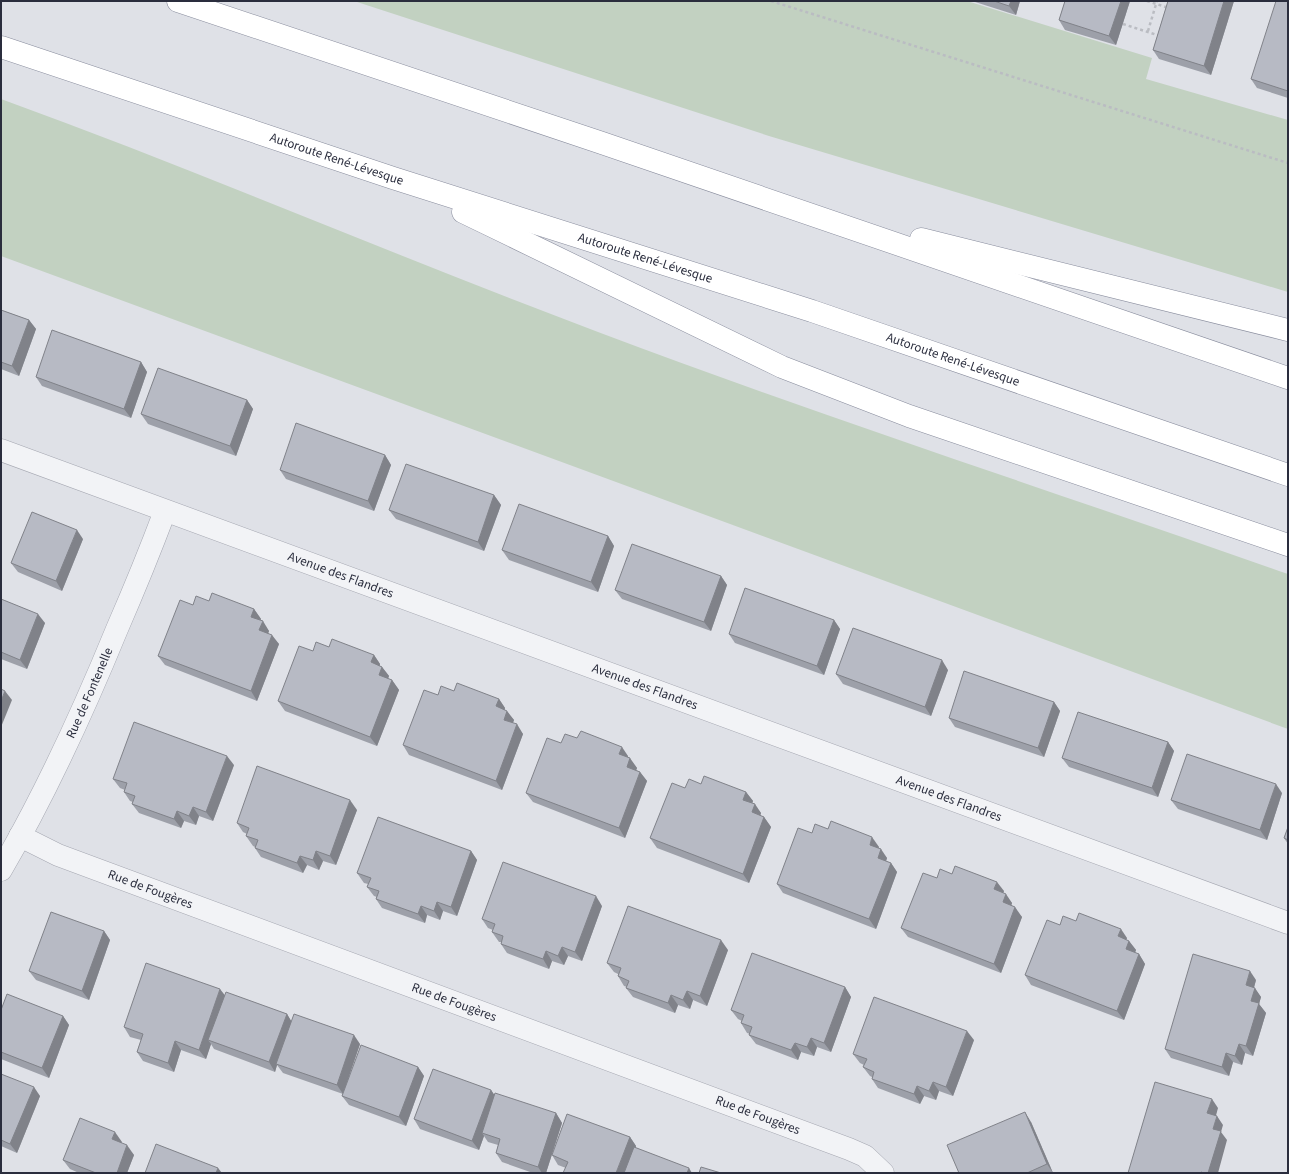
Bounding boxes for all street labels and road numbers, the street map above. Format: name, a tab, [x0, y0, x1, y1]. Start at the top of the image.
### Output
street label: Autoroute René-Lévesque	[268, 128, 406, 190]
street label: Autoroute René-Lévesque	[576, 228, 715, 288]
street label: Autoroute René-Lévesque	[884, 328, 1022, 391]
street label: Avenue des Flandres	[285, 547, 397, 603]
street label: Rue de Fontenelle	[62, 645, 117, 741]
street label: Avenue des Flandres	[589, 659, 701, 714]
street label: Avenue des Flandres	[894, 771, 1005, 826]
street label: Rue de Fougères	[105, 865, 196, 914]
street label: Rue de Fougères	[409, 978, 500, 1026]
street label: Rue de Fougères	[713, 1091, 803, 1139]

